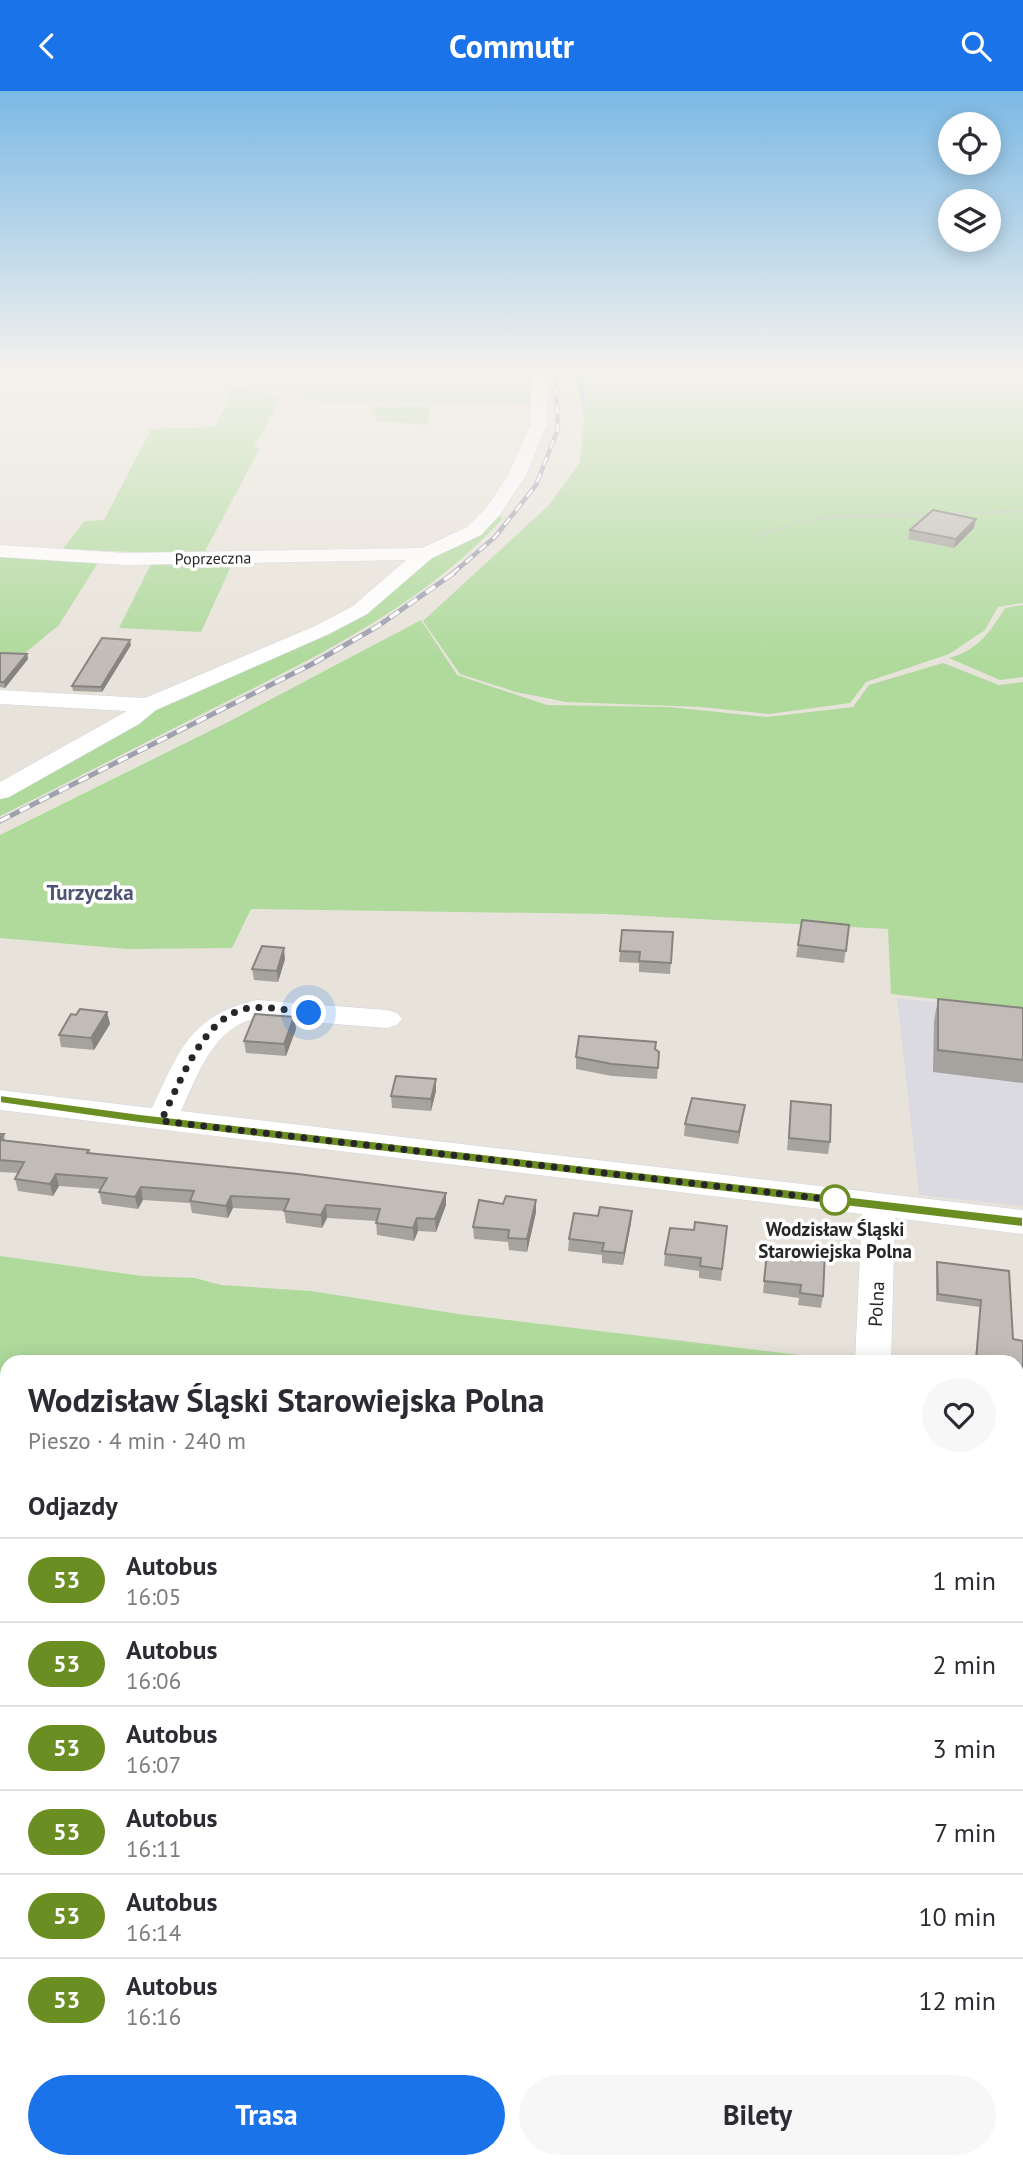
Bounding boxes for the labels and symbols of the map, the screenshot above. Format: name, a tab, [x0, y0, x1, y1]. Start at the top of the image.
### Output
street label: Poprzeczna	[174, 547, 252, 569]
district label: Turzyczka	[46, 879, 134, 906]
your location	[291, 995, 326, 1030]
marker: Wodzisław Śląski Starowiejska Polna	[820, 1185, 850, 1215]
place label: Wodzisław Śląski Starowiejska Polna	[758, 1217, 912, 1263]
street label: Polna	[863, 1281, 889, 1327]

